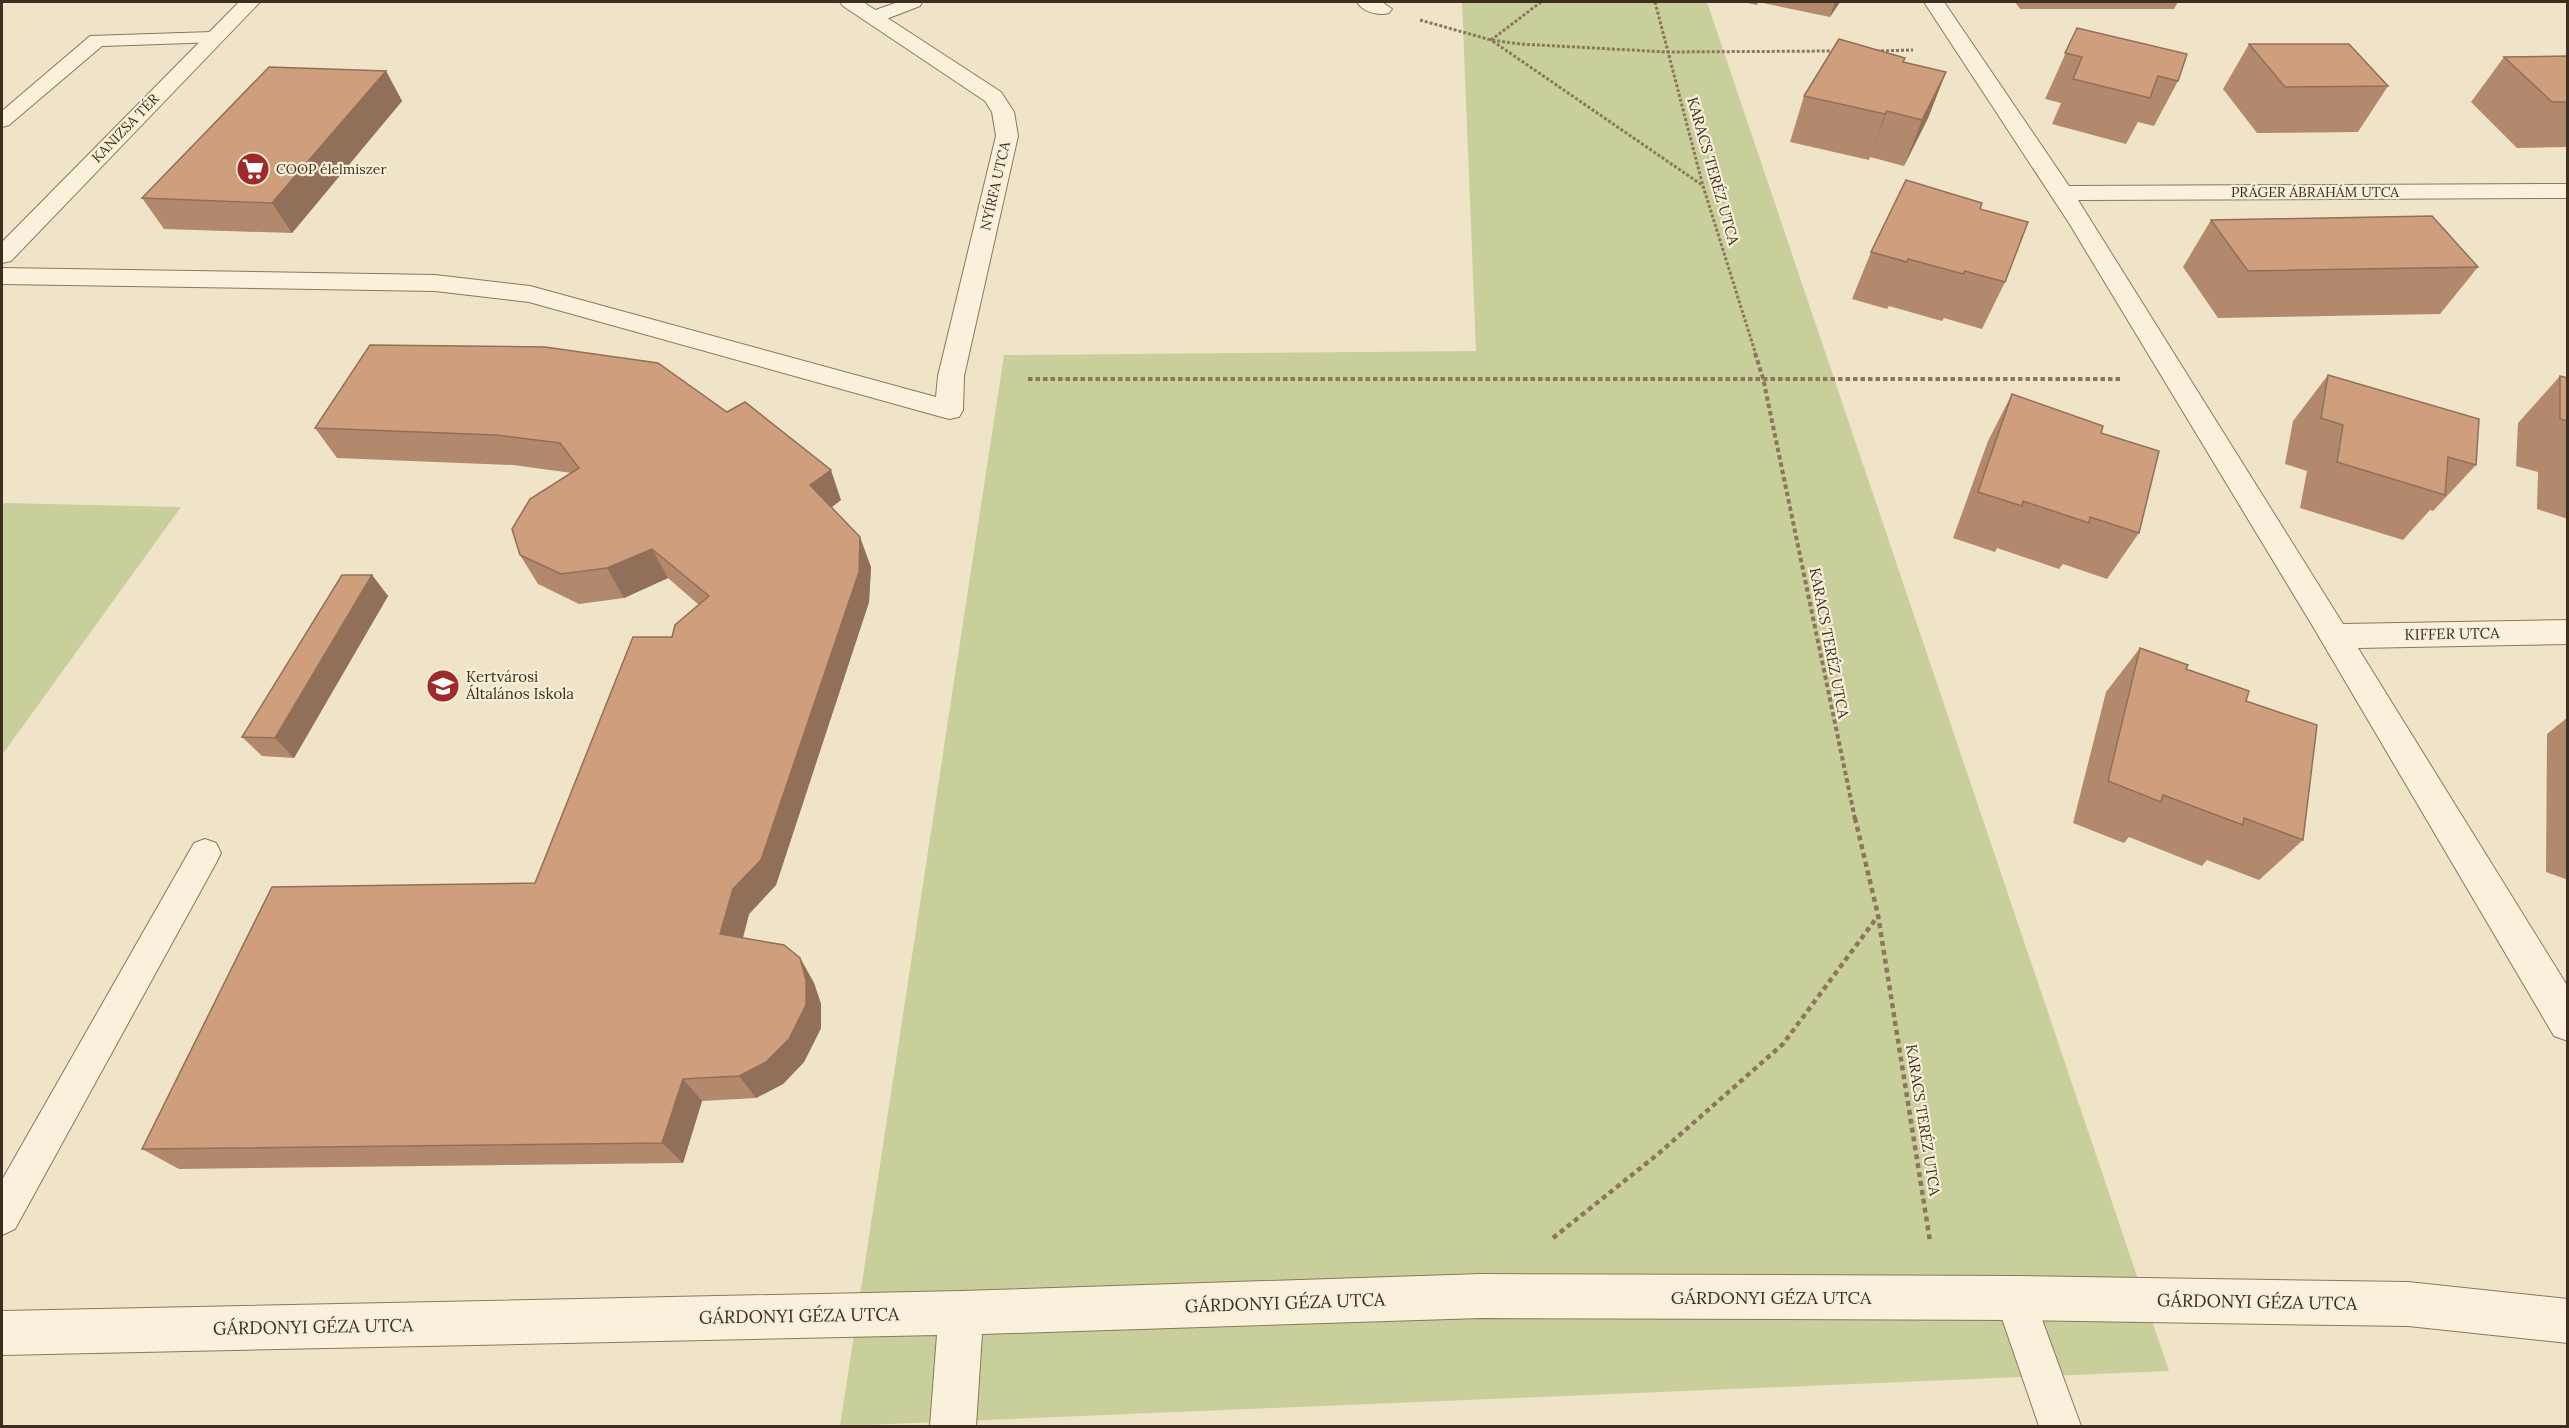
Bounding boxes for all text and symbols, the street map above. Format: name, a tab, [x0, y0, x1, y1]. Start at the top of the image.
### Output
street label: KANIZSA TÉR	[88, 90, 163, 166]
street label: KARACS TERÉZ UTCA	[1683, 95, 1744, 248]
street label: NYÍRFA UTCA	[976, 140, 1014, 232]
supermarket icon: COOP élelmiszer	[235, 151, 271, 187]
place label: COOP élelmiszer	[276, 160, 387, 178]
street label: PRÁGER ÁBRAHÁM UTCA	[2231, 183, 2399, 201]
street label: KARACS TERÉZ UTCA	[1806, 566, 1854, 721]
street label: KIFFER UTCA	[2404, 623, 2500, 644]
place label: Kertvárosi Általános Iskola	[465, 667, 574, 703]
school or university icon: Kertvárosi Általános Iskola	[425, 668, 461, 704]
street label: KARACS TERÉZ UTCA	[1902, 1043, 1945, 1198]
street label: GÁRDONYI GÉZA UTCA	[1671, 1286, 1872, 1309]
street label: GÁRDONYI GÉZA UTCA	[1184, 1287, 1386, 1317]
street label: GÁRDONYI GÉZA UTCA	[2157, 1288, 2358, 1315]
street label: GÁRDONYI GÉZA UTCA	[699, 1302, 900, 1329]
street label: GÁRDONYI GÉZA UTCA	[213, 1313, 414, 1340]

